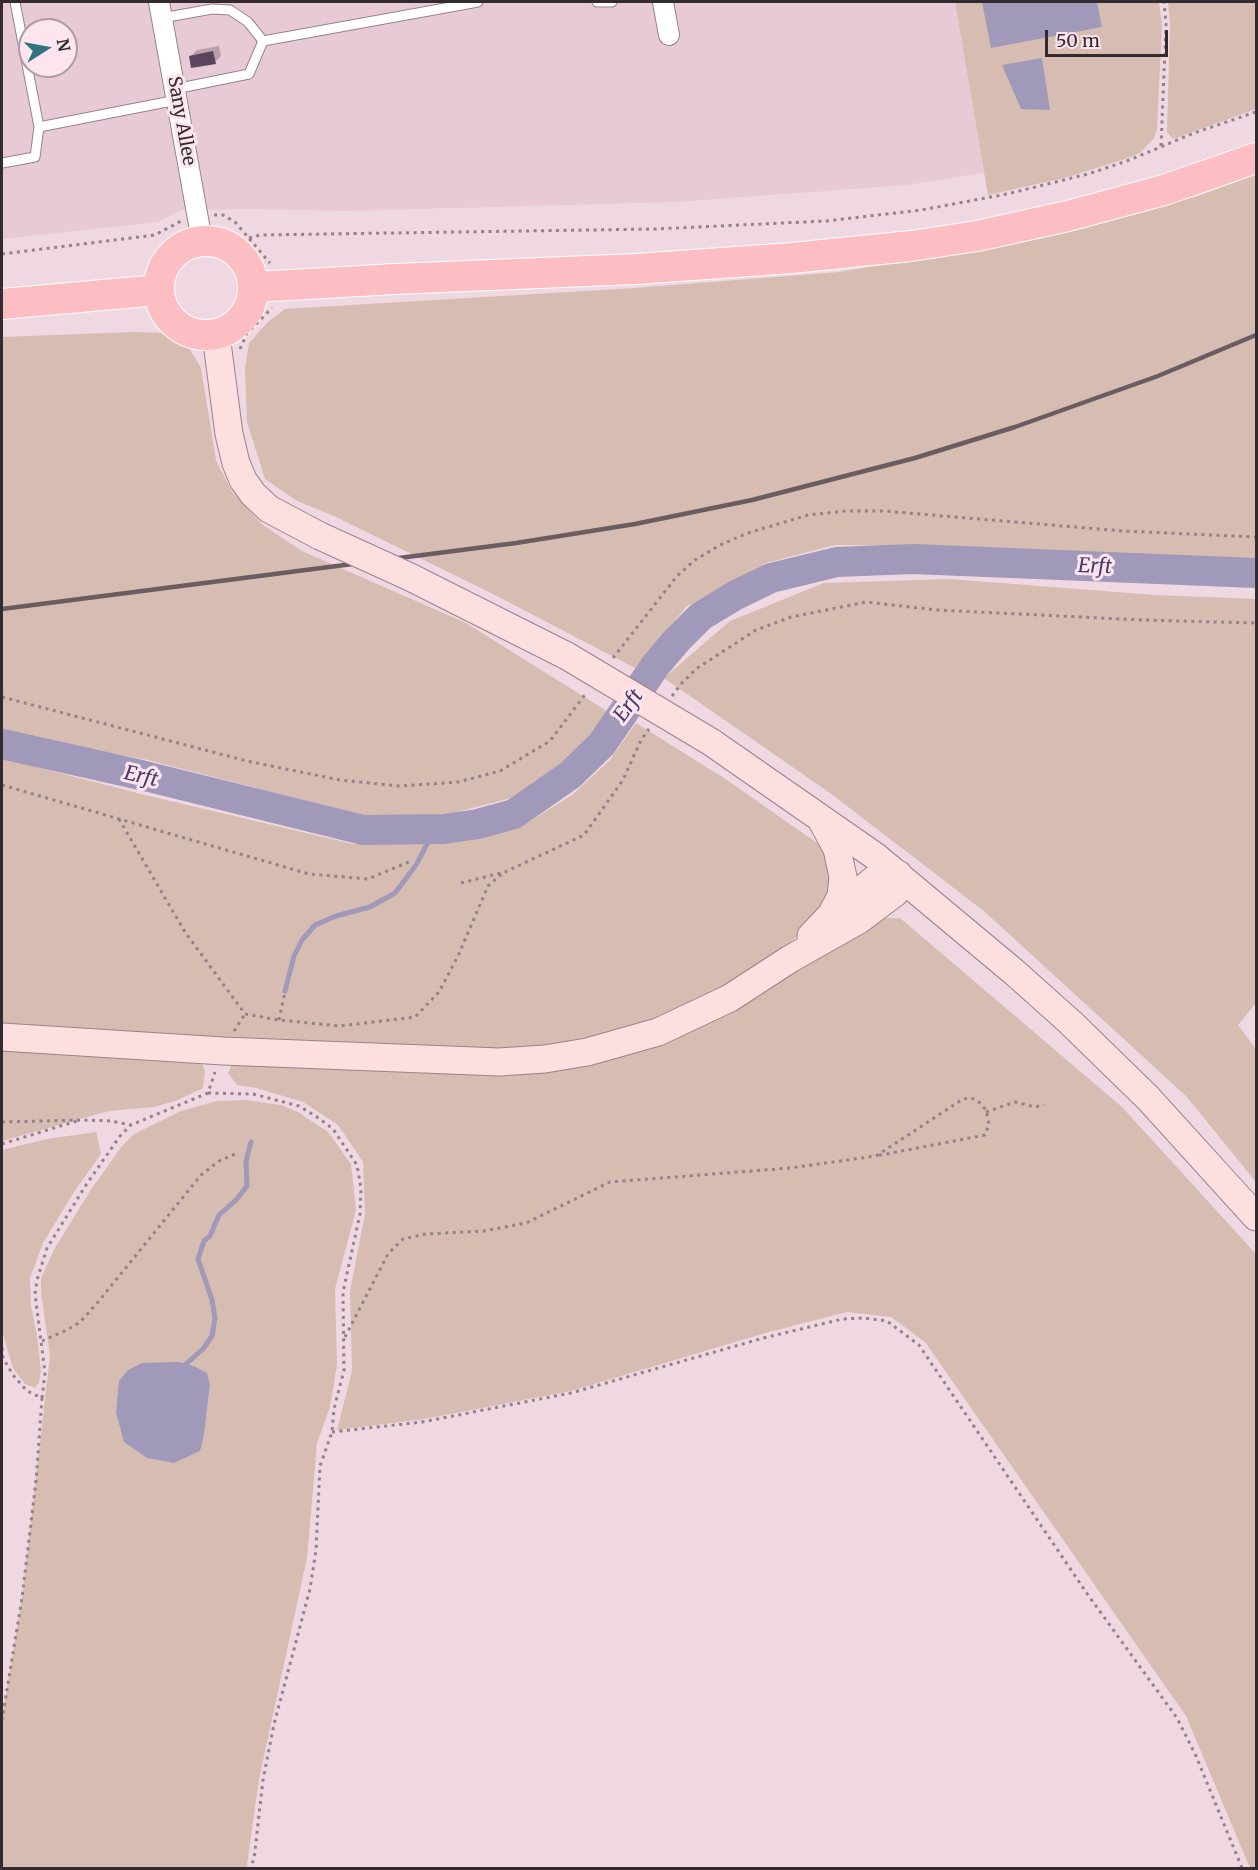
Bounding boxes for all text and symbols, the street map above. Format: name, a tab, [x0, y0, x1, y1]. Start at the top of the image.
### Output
north arrow	[18, 18, 78, 78]
scale bar	[1048, 18, 1171, 56]
text: 50 m	[1056, 29, 1100, 52]
text: N	[53, 37, 75, 53]
street label: Sany Allee	[163, 75, 199, 167]
water label: Erft	[1078, 554, 1112, 580]
water label: Erft	[609, 685, 649, 727]
water label: Erft	[122, 761, 160, 793]

